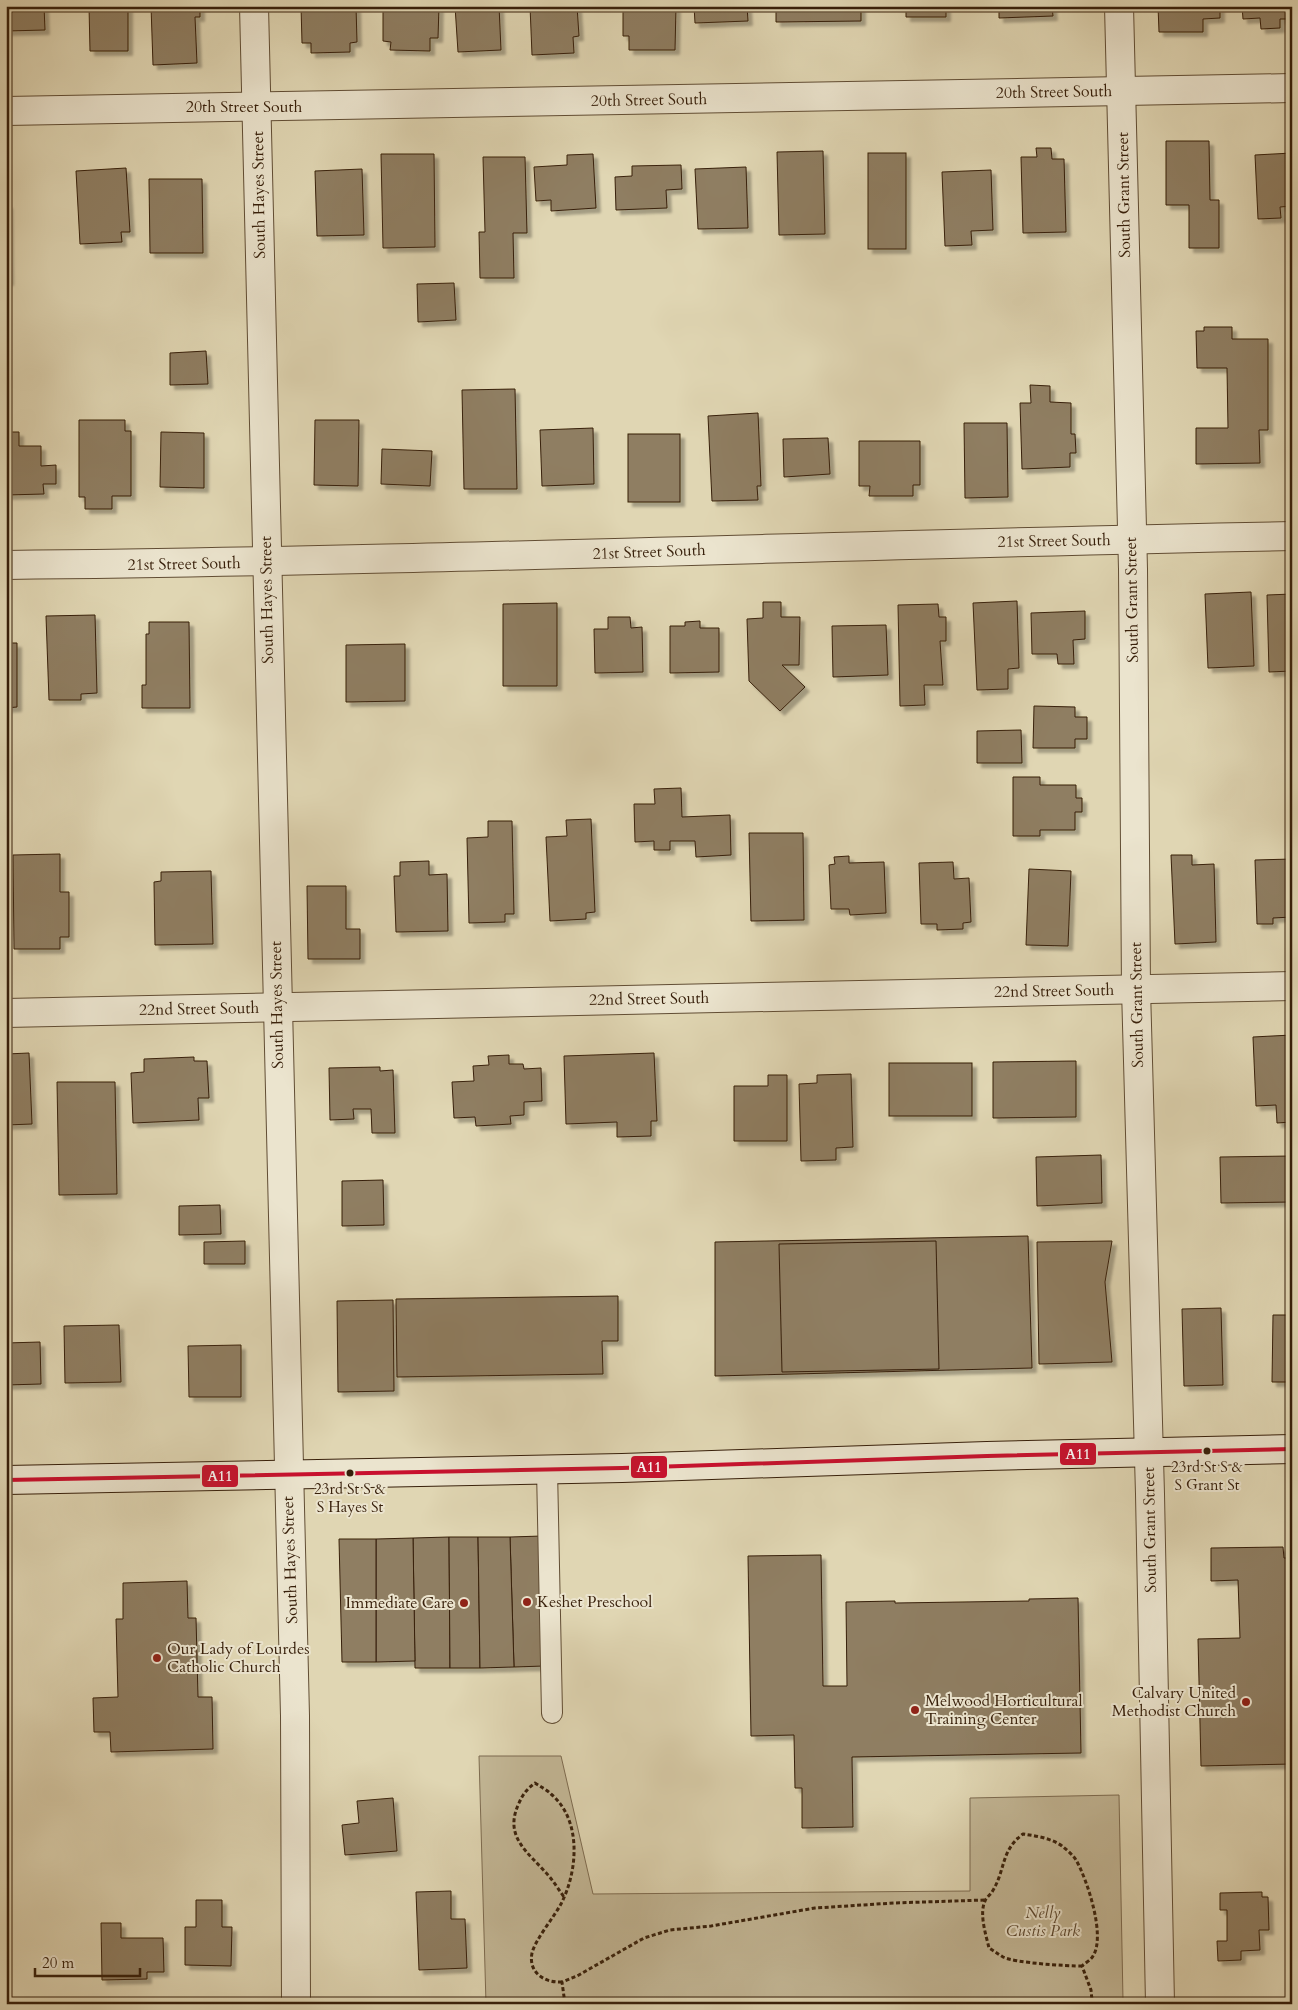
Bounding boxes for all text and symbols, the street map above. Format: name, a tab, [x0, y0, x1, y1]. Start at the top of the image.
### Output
street label: 20th Street South	[996, 80, 1113, 104]
street label: 20th Street South	[591, 88, 708, 112]
street label: 20th Street South	[186, 96, 303, 118]
street label: South Hayes Street	[247, 131, 271, 259]
street label: South Grant Street	[1112, 132, 1136, 258]
street label: 21st Street South	[997, 529, 1111, 553]
street label: South Hayes Street	[255, 536, 279, 664]
street label: South Grant Street	[1120, 537, 1144, 663]
street label: 21st Street South	[592, 539, 706, 565]
street label: 21st Street South	[127, 552, 241, 576]
street label: South Hayes Street	[265, 941, 289, 1069]
street label: South Grant Street	[1125, 942, 1149, 1068]
street label: 22nd Street South	[994, 979, 1115, 1003]
street label: 22nd Street South	[589, 987, 710, 1011]
street label: 22nd Street South	[139, 997, 260, 1021]
line badge: A11	[1059, 1442, 1097, 1466]
text: A11	[1066, 1445, 1090, 1464]
marker: 23rd St S & S Grant St	[1202, 1446, 1212, 1456]
line badge: A11	[630, 1455, 668, 1479]
place label: 23rd St S & S Grant St	[1171, 1457, 1243, 1495]
text: A11	[637, 1458, 661, 1477]
line badge: A11	[201, 1464, 239, 1488]
text: A11	[208, 1467, 232, 1486]
street label: South Grant Street	[1138, 1467, 1162, 1593]
marker: 23rd St S & S Hayes St	[345, 1468, 355, 1478]
place label: 23rd St S & S Hayes St	[314, 1479, 386, 1517]
street label: South Hayes Street	[277, 1496, 303, 1624]
place label: Keshet Preschool	[537, 1591, 652, 1613]
place label: Immediate Care	[345, 1592, 454, 1614]
marker: Keshet Preschool	[521, 1596, 533, 1608]
marker: Immediate Care	[458, 1597, 470, 1609]
place label: Our Lady of Lourdes Catholic Church	[167, 1638, 310, 1678]
marker: Our Lady of Lourdes Catholic Church	[151, 1652, 163, 1664]
place label: Calvary United Methodist Church	[1112, 1682, 1236, 1722]
place label: Melwood Horticultural Training Center	[925, 1690, 1083, 1730]
marker: Calvary United Methodist Church	[1240, 1696, 1252, 1708]
marker: Melwood Horticultural Training Center	[909, 1704, 921, 1716]
park label: Nelly Custis Park	[1006, 1902, 1080, 1942]
scale bar	[35, 1945, 140, 1977]
text: 20 m	[42, 1953, 74, 1973]

